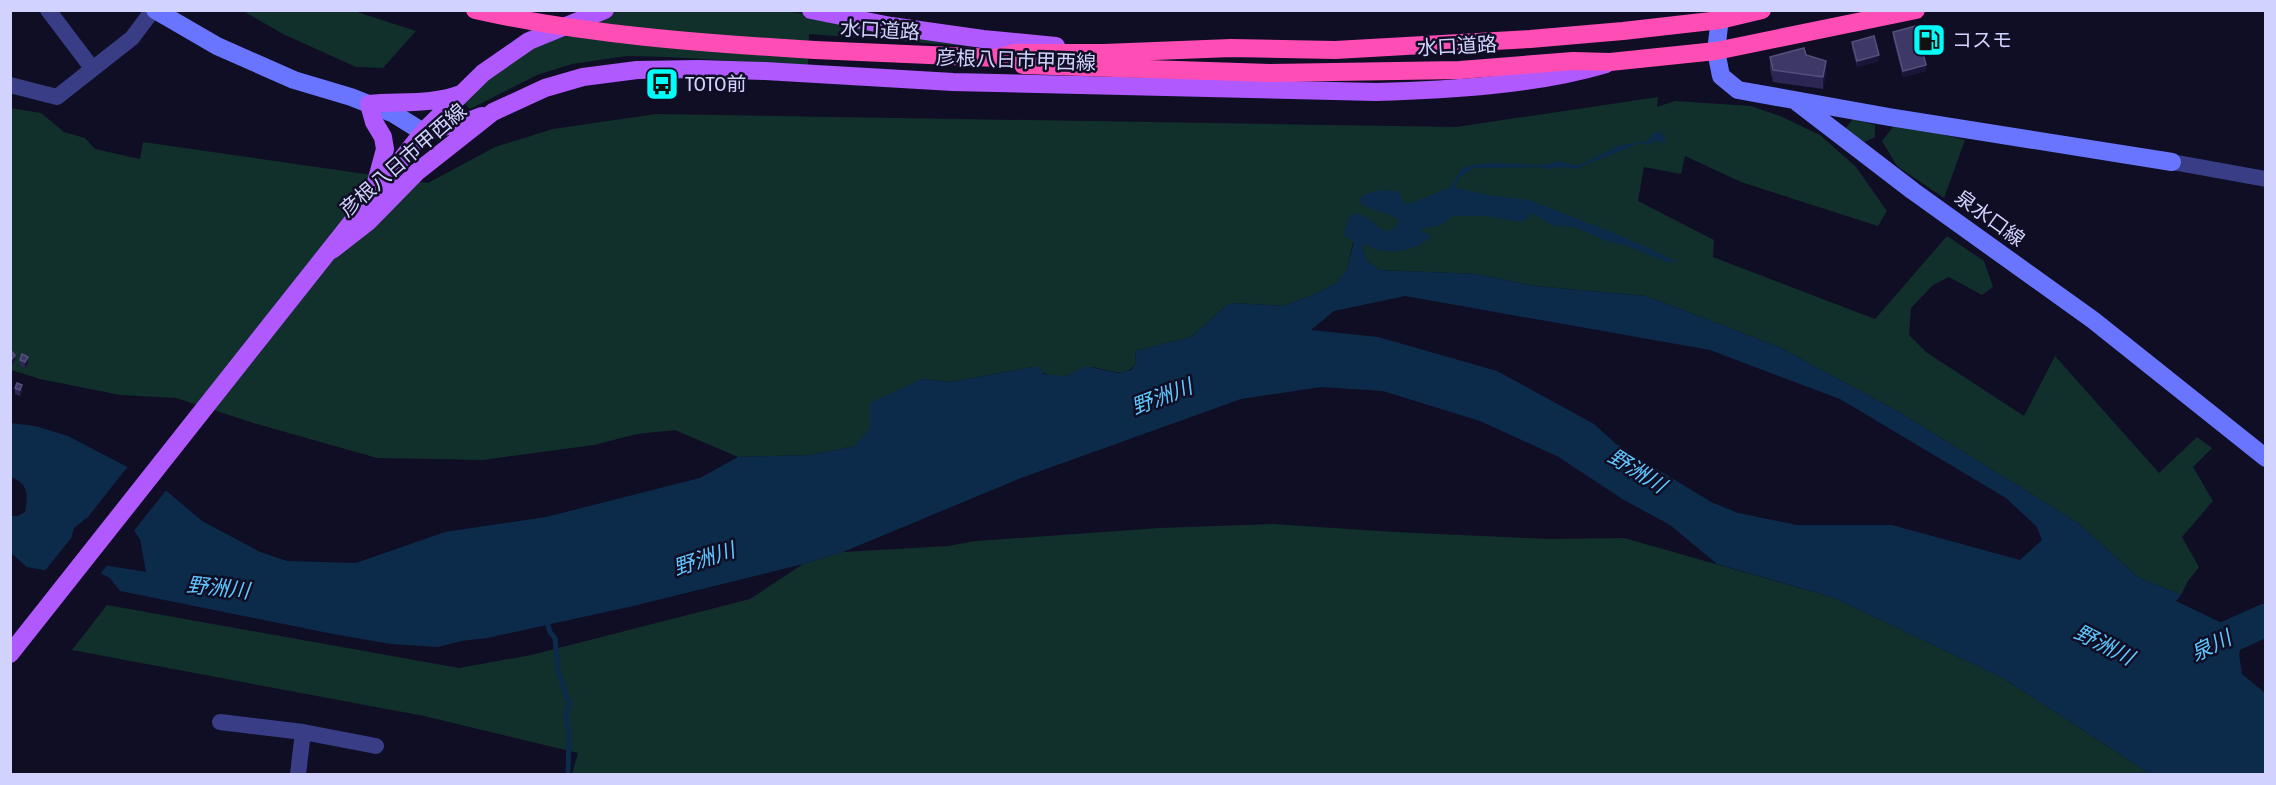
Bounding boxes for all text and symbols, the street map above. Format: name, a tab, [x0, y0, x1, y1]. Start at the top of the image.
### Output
street label: 水口道路	[839, 16, 921, 44]
fuel station icon: コスモ	[1911, 22, 1947, 58]
place label: コスモ	[1952, 28, 2012, 52]
street label: 水口道路	[1416, 32, 1498, 60]
street label: 彦根八日市甲西線	[936, 45, 1096, 75]
bus stop icon: TOTO前	[644, 66, 680, 102]
place label: TOTO前	[685, 72, 747, 96]
street label: 彦根八日市甲西線	[335, 98, 471, 222]
street label: 泉水口線	[1951, 185, 2029, 251]
water label: 野洲川	[1128, 373, 1198, 420]
water label: 野洲川	[1603, 443, 1672, 500]
water label: 野洲川	[670, 536, 740, 581]
water label: 野洲川	[185, 572, 253, 604]
water label: 野洲川	[2070, 619, 2140, 672]
water label: 泉川	[2186, 624, 2237, 667]

